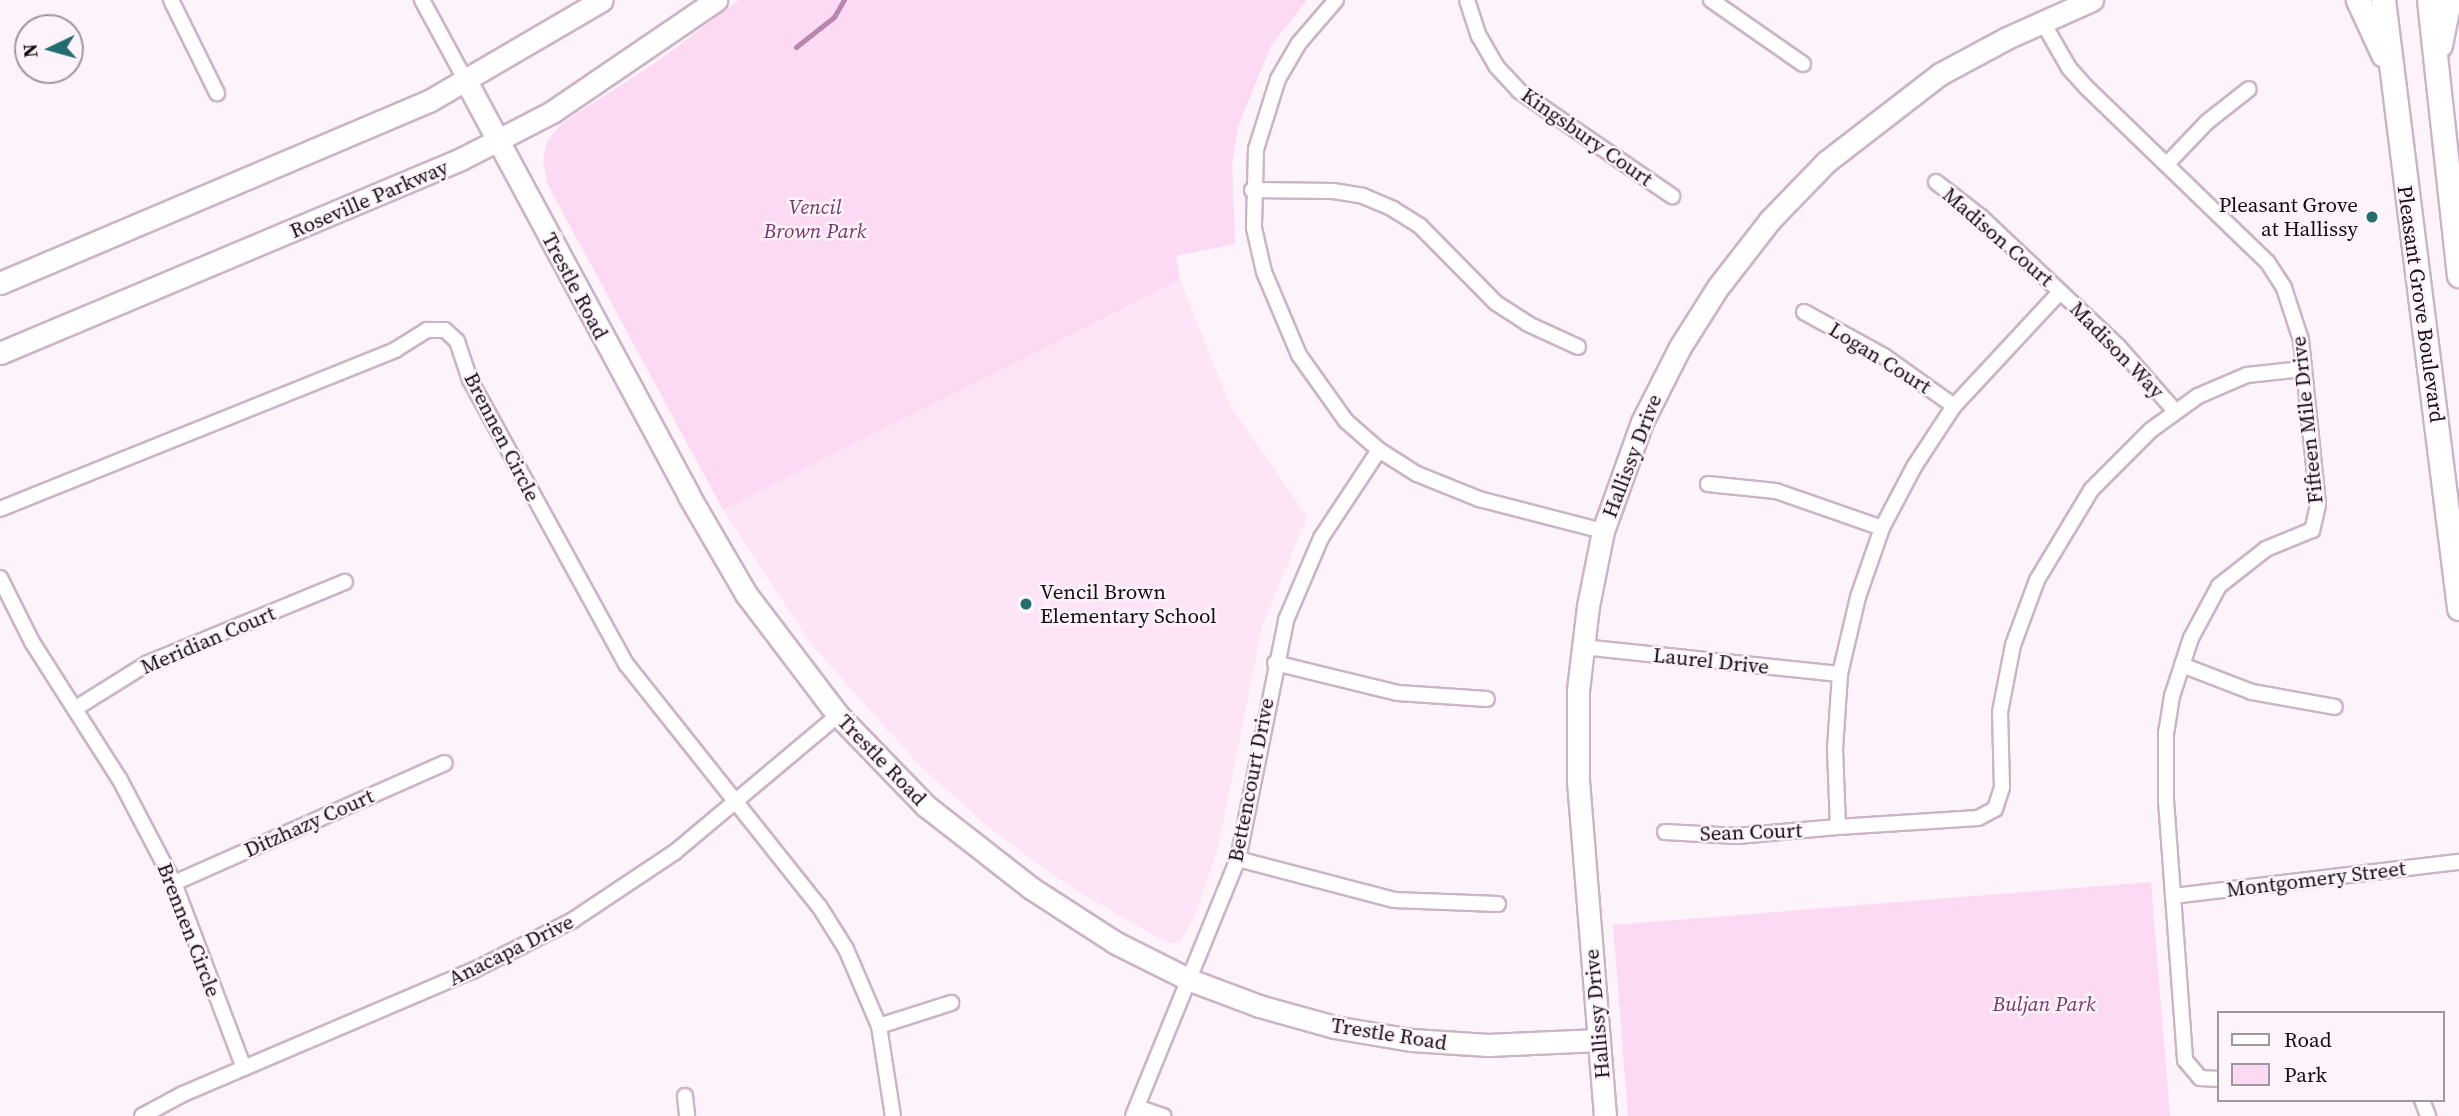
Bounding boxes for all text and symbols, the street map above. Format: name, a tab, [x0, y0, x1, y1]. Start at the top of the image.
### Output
north arrow	[14, 14, 84, 84]
text: N	[17, 43, 44, 59]
street label: Kingsbury Court	[1516, 82, 1658, 192]
street label: Roseville Parkway	[286, 154, 452, 244]
street label: Madison Court	[1937, 182, 2059, 292]
street label: Pleasant Grove Boulevard	[2392, 184, 2450, 424]
place label: Pleasant Grove at Hallissy	[2219, 192, 2358, 242]
park label: Vencil Brown Park	[763, 194, 867, 244]
marker: Pleasant Grove at Hallissy	[2364, 209, 2380, 225]
street label: Trestle Road	[536, 229, 614, 343]
street label: Madison Way	[2064, 296, 2170, 404]
street label: Logan Court	[1824, 317, 1936, 399]
street label: Fifteen Mile Drive	[2286, 335, 2328, 505]
street label: Brennen Circle	[459, 368, 545, 506]
street label: Hallissy Drive	[1597, 391, 1667, 521]
place label: Vencil Brown Elementary School	[1040, 579, 1217, 629]
marker: Vencil Brown Elementary School	[1018, 596, 1034, 612]
street label: Meridian Court	[137, 600, 279, 680]
street label: Laurel Drive	[1652, 642, 1770, 680]
street label: Bettencourt Drive	[1223, 696, 1279, 864]
street label: Trestle Road	[832, 709, 932, 811]
street label: Ditzhazy Court	[240, 783, 378, 863]
street label: Sean Court	[1699, 818, 1803, 846]
street label: Montgomery Street	[2225, 856, 2407, 902]
street label: Brennen Circle	[152, 859, 226, 1001]
street label: Anacapa Drive	[444, 909, 578, 991]
street label: Hallissy Drive	[1579, 948, 1615, 1080]
park label: Buljan Park	[1992, 991, 2096, 1017]
legend	[2218, 1011, 2445, 1102]
street label: Trestle Road	[1329, 1012, 1449, 1056]
text: Road	[2284, 1025, 2332, 1054]
text: Park	[2284, 1060, 2327, 1089]

